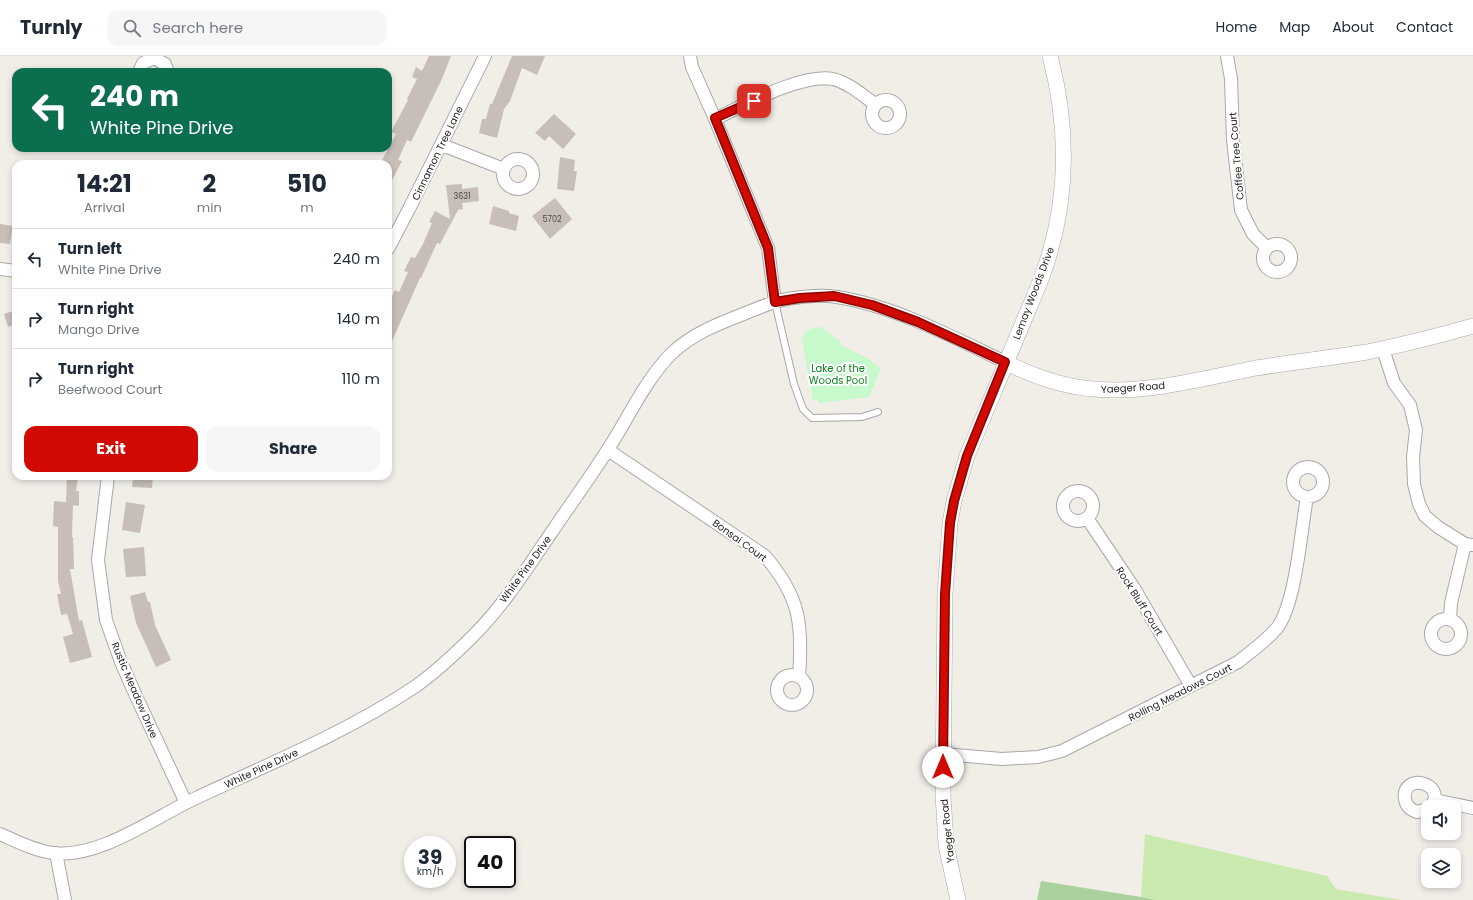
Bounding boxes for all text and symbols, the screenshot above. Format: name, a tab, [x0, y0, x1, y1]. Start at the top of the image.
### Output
search box	[107, 10, 387, 46]
text: Turnly	[20, 14, 83, 41]
icon: search	[121, 17, 143, 39]
text: Search here	[153, 17, 243, 38]
text: Home	[1215, 17, 1257, 37]
text: Map	[1279, 17, 1310, 37]
text: About	[1332, 17, 1374, 37]
text: Contact	[1396, 17, 1453, 37]
text: 240 m	[90, 77, 179, 116]
icon: left	[24, 84, 76, 136]
pin	[737, 84, 771, 118]
icon: arrive	[743, 90, 765, 112]
street label: Cinnamon Tree Lane	[408, 103, 467, 203]
street label: Coffee Tree Court	[1225, 111, 1248, 200]
text: White Pine Drive	[90, 115, 234, 140]
text: 14:21	[77, 167, 132, 200]
text: 2	[202, 167, 216, 200]
text: 510	[287, 167, 327, 200]
house number: 3631	[453, 191, 471, 202]
text: Arrival	[84, 198, 125, 217]
text: min	[197, 198, 222, 217]
text: m	[300, 198, 314, 217]
house number: 5702	[542, 214, 562, 225]
text: Turn left	[58, 238, 122, 259]
street label: Lemay Woods Drive	[1009, 245, 1058, 342]
icon: left	[24, 248, 46, 270]
text: 240 m	[333, 248, 380, 269]
text: White Pine Drive	[58, 260, 162, 279]
text: Turn right	[58, 298, 134, 319]
icon: right	[24, 308, 46, 330]
text: 140 m	[337, 308, 380, 329]
text: Mango Drive	[58, 320, 139, 339]
text: Turn right	[58, 358, 134, 379]
park label: Lake of the Woods Pool	[809, 361, 867, 388]
icon: right	[24, 368, 46, 390]
text: 110 m	[342, 368, 380, 389]
street label: Yaeger Road	[1101, 378, 1166, 397]
text: Beefwood Court	[58, 380, 162, 399]
button: Exit	[24, 426, 198, 472]
button: Share	[206, 426, 380, 472]
street label: Bonsai Court	[709, 516, 770, 565]
street label: White Pine Drive	[496, 533, 555, 606]
street label: Rock Bluff Court	[1112, 564, 1167, 639]
street label: Rustic Meadow Drive	[107, 640, 162, 741]
street label: Rolling Meadows Court	[1126, 660, 1235, 725]
street label: White Pine Drive	[222, 745, 301, 792]
position arrow	[922, 746, 964, 788]
street label: Yaeger Road	[937, 798, 958, 864]
map controls	[1421, 800, 1461, 888]
button: sound	[1421, 800, 1461, 840]
speed limit sign: 40	[464, 836, 516, 888]
text: 39	[418, 843, 442, 871]
button: layers	[1421, 848, 1461, 888]
text: km/h	[417, 864, 443, 879]

